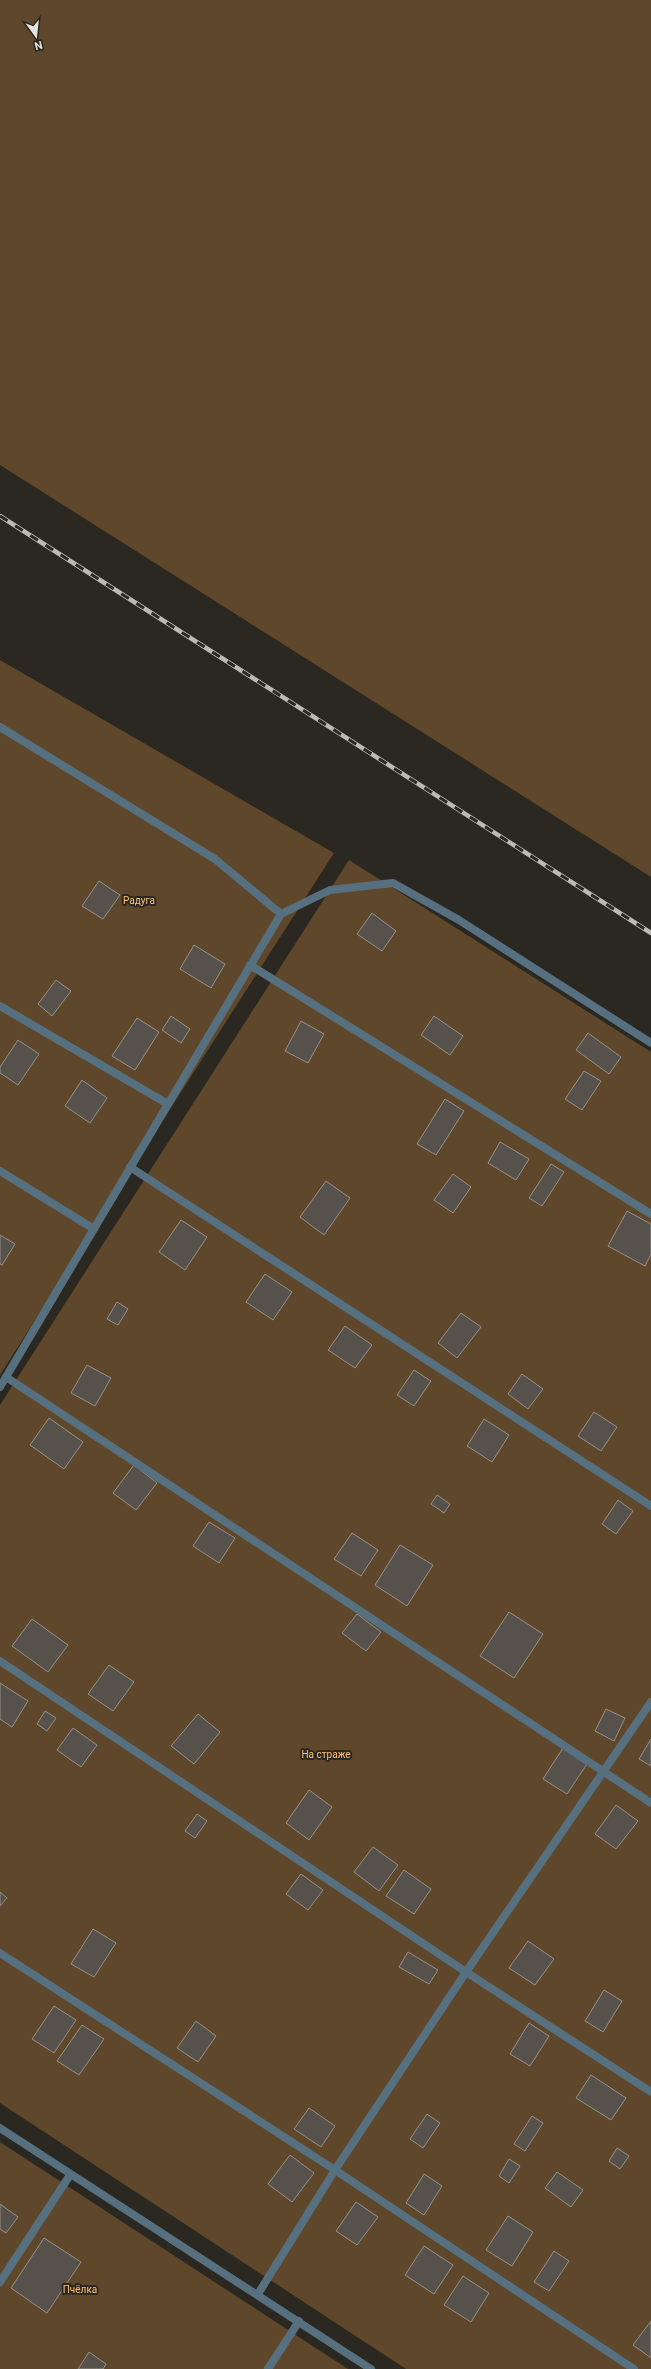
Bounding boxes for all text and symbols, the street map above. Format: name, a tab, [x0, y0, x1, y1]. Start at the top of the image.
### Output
north arrow	[16, 16, 56, 56]
text: N	[33, 38, 44, 53]
park label: Радуга	[123, 895, 155, 906]
park label: На страже	[301, 1749, 351, 1760]
park label: Пчёлка	[63, 2284, 97, 2295]

